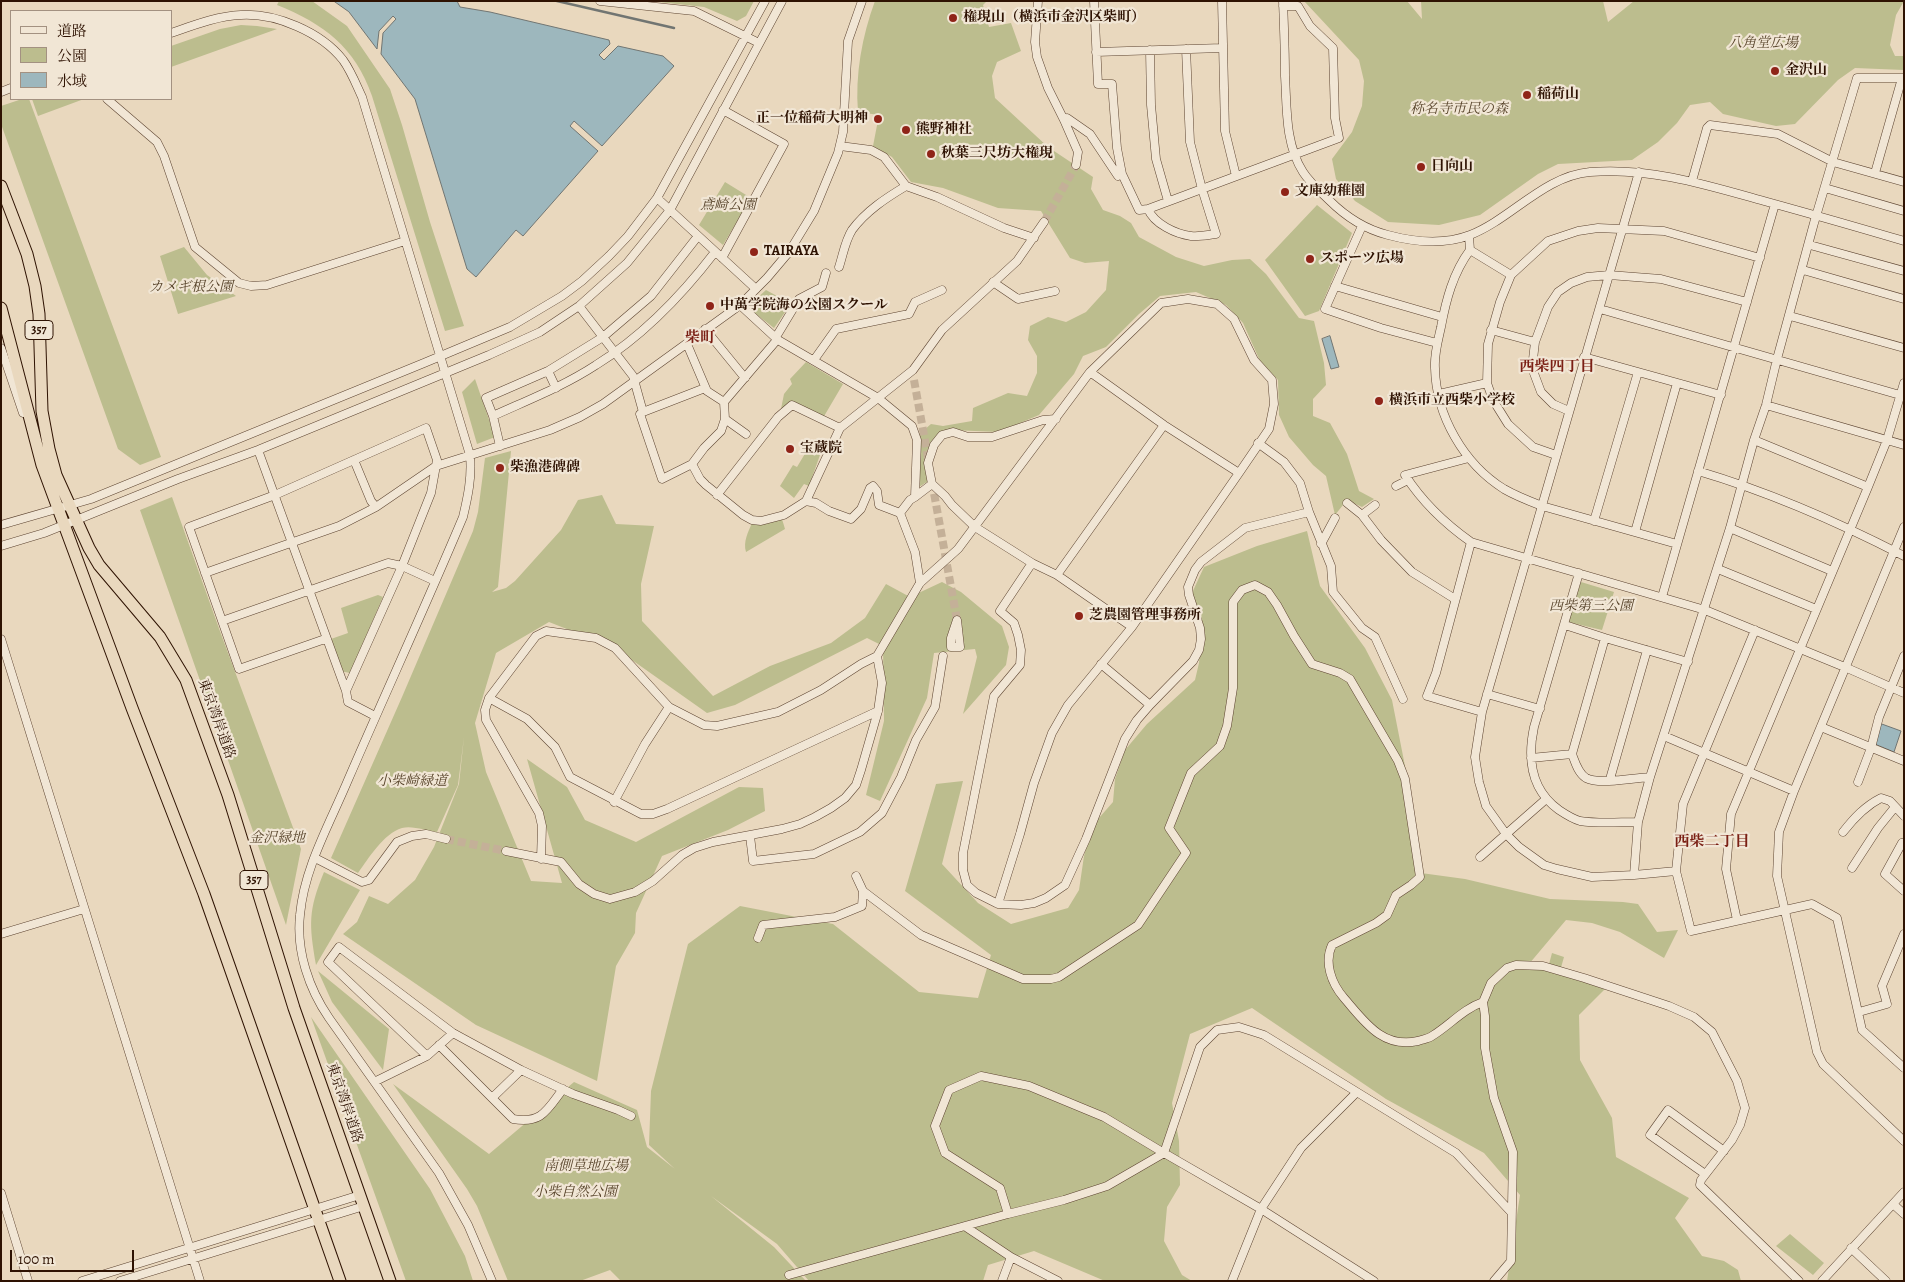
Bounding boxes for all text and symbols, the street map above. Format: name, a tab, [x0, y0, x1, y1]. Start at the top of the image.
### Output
legend	[10, 10, 172, 100]
place label: 権現山（横浜市金沢区柴町）	[963, 10, 1145, 26]
marker: 権現山（横浜市金沢区柴町）	[947, 12, 959, 24]
text: 道路	[57, 21, 87, 41]
park label: 八角堂広場	[1728, 36, 1798, 52]
text: 公園	[57, 46, 87, 66]
place label: 金沢山	[1785, 63, 1827, 79]
marker: 金沢山	[1769, 65, 1781, 77]
text: 水域	[57, 71, 87, 91]
place label: 稲荷山	[1537, 87, 1579, 103]
marker: 稲荷山	[1521, 89, 1533, 101]
park label: 称名寺市民の森	[1410, 102, 1508, 118]
place label: 正一位稲荷大明神	[756, 111, 868, 127]
marker: 正一位稲荷大明神	[872, 113, 884, 125]
place label: 熊野神社	[916, 122, 972, 138]
marker: 熊野神社	[900, 124, 912, 136]
place label: 秋葉三尺坊大権現	[941, 146, 1053, 162]
marker: 秋葉三尺坊大権現	[925, 148, 937, 160]
place label: 日向山	[1431, 159, 1473, 175]
marker: 日向山	[1415, 161, 1427, 173]
place label: 文庫幼稚園	[1295, 184, 1365, 200]
marker: 文庫幼稚園	[1279, 186, 1291, 198]
park label: 鳶崎公園	[700, 198, 756, 214]
place label: TAIRAYA	[764, 244, 819, 260]
marker: TAIRAYA	[748, 246, 760, 258]
place label: スポーツ広場	[1320, 251, 1404, 267]
marker: スポーツ広場	[1304, 253, 1316, 265]
park label: カメギ根公園	[149, 280, 233, 296]
place label: 中萬学院海の公園スクール	[720, 298, 888, 314]
marker: 中萬学院海の公園スクール	[704, 300, 716, 312]
road number: 357	[25, 320, 53, 340]
district label: 柴町	[685, 329, 715, 347]
district label: 西柴四丁目	[1520, 358, 1594, 376]
place label: 横浜市立西柴小学校	[1389, 393, 1515, 409]
marker: 横浜市立西柴小学校	[1373, 395, 1385, 407]
place label: 宝蔵院	[800, 441, 842, 457]
marker: 宝蔵院	[784, 443, 796, 455]
place label: 柴漁港碑碑	[510, 460, 580, 476]
marker: 柴漁港碑碑	[494, 462, 506, 474]
park label: 西柴第三公園	[1549, 599, 1633, 615]
place label: 芝農園管理事務所	[1089, 608, 1201, 624]
marker: 芝農園管理事務所	[1073, 610, 1085, 622]
street label: 東京湾岸道路	[194, 677, 238, 761]
park label: 小柴崎緑道	[377, 774, 447, 790]
park label: 金沢緑地	[249, 831, 305, 847]
district label: 西柴二丁目	[1675, 833, 1749, 851]
road number: 357	[240, 870, 268, 890]
street label: 東京湾岸道路	[322, 1061, 366, 1145]
park label: 南側草地広場	[544, 1159, 628, 1175]
park label: 小柴自然公園	[533, 1185, 617, 1201]
scale bar	[12, 1240, 136, 1272]
text: 100 m	[18, 1249, 55, 1269]

